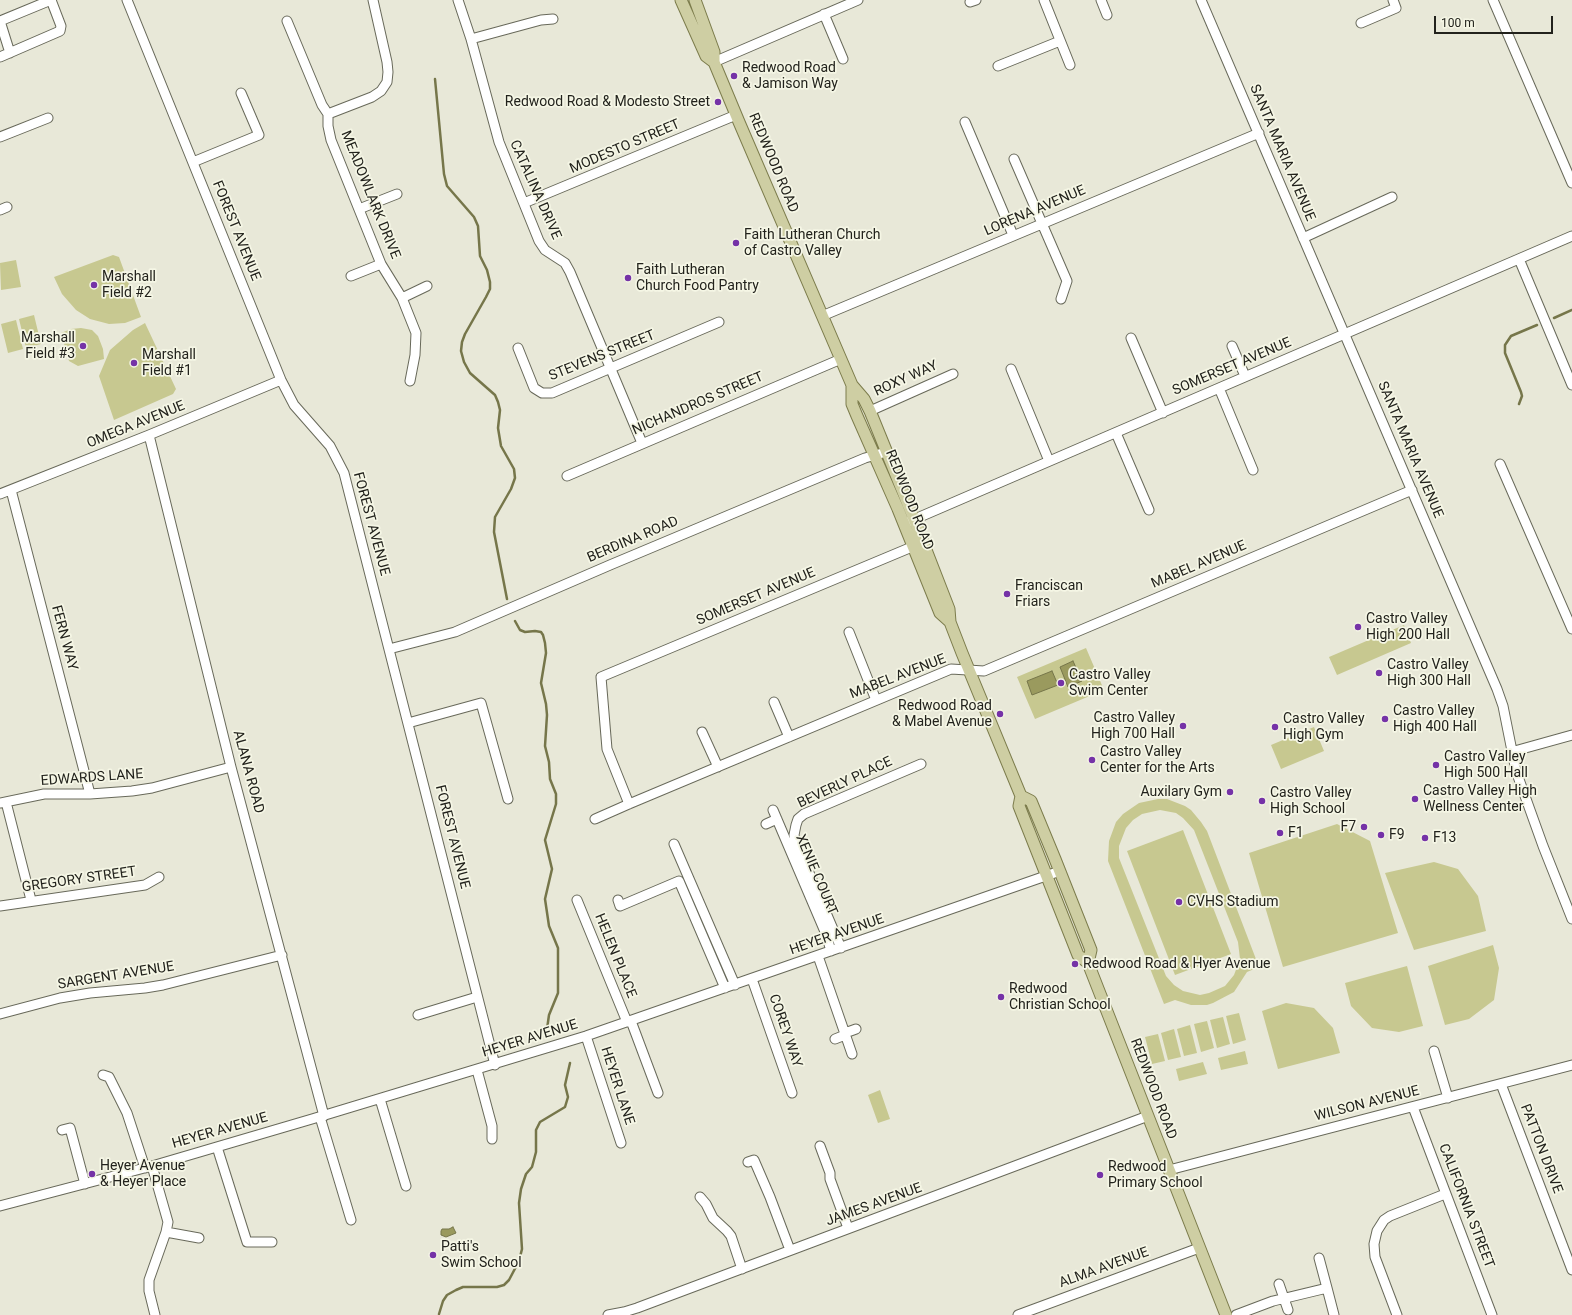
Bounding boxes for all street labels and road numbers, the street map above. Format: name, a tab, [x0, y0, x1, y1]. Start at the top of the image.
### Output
street label: SANTA MARIA AVENUE	[1246, 82, 1318, 224]
street label: REDWOOD ROAD	[744, 111, 802, 215]
street label: MODESTO STREET	[567, 116, 683, 178]
street label: MEADOWLARK DRIVE	[337, 128, 403, 262]
street label: CATALINA DRIVE	[506, 138, 564, 242]
street label: FOREST AVENUE	[208, 178, 264, 284]
street label: LORENA AVENUE	[982, 182, 1088, 240]
street label: STEVENS STREET	[546, 327, 658, 385]
street label: SOMERSET AVENUE	[1170, 334, 1294, 400]
street label: ROXY WAY	[872, 358, 940, 400]
street label: NICHANDROS STREET	[630, 369, 766, 439]
street label: SANTA MARIA AVENUE	[1374, 379, 1446, 521]
street label: OMEGA AVENUE	[84, 398, 188, 452]
street label: REDWOOD ROAD	[881, 447, 937, 553]
street label: FOREST AVENUE	[349, 470, 393, 578]
street label: BERDINA ROAD	[585, 513, 681, 567]
street label: MABEL AVENUE	[1149, 537, 1249, 593]
street label: SOMERSET AVENUE	[694, 564, 818, 630]
street label: FERN WAY	[47, 604, 81, 672]
street label: MABEL AVENUE	[848, 651, 948, 703]
street label: ALANA ROAD	[229, 729, 267, 815]
street label: BEVERLY PLACE	[795, 754, 895, 812]
street label: EDWARDS LANE	[40, 766, 144, 790]
street label: FOREST AVENUE	[431, 783, 473, 891]
street label: XENIE COURT	[791, 832, 841, 918]
street label: GREGORY STREET	[21, 864, 137, 896]
street label: HELEN PLACE	[590, 911, 640, 1001]
street label: HEYER AVENUE	[788, 911, 886, 959]
street label: SARGENT AVENUE	[57, 959, 175, 993]
street label: COREY WAY	[765, 992, 805, 1070]
street label: HEYER AVENUE	[480, 1017, 580, 1061]
street label: REDWOOD ROAD	[1126, 1036, 1180, 1142]
street label: HEYER LANE	[596, 1045, 638, 1127]
street label: WILSON AVENUE	[1313, 1083, 1421, 1125]
street label: PATTON DRIVE	[1516, 1102, 1566, 1196]
street label: HEYER AVENUE	[170, 1109, 270, 1153]
street label: CALIFORNIA STREET	[1435, 1141, 1497, 1271]
street label: JAMES AVENUE	[824, 1180, 924, 1230]
street label: ALMA AVENUE	[1057, 1244, 1151, 1292]

